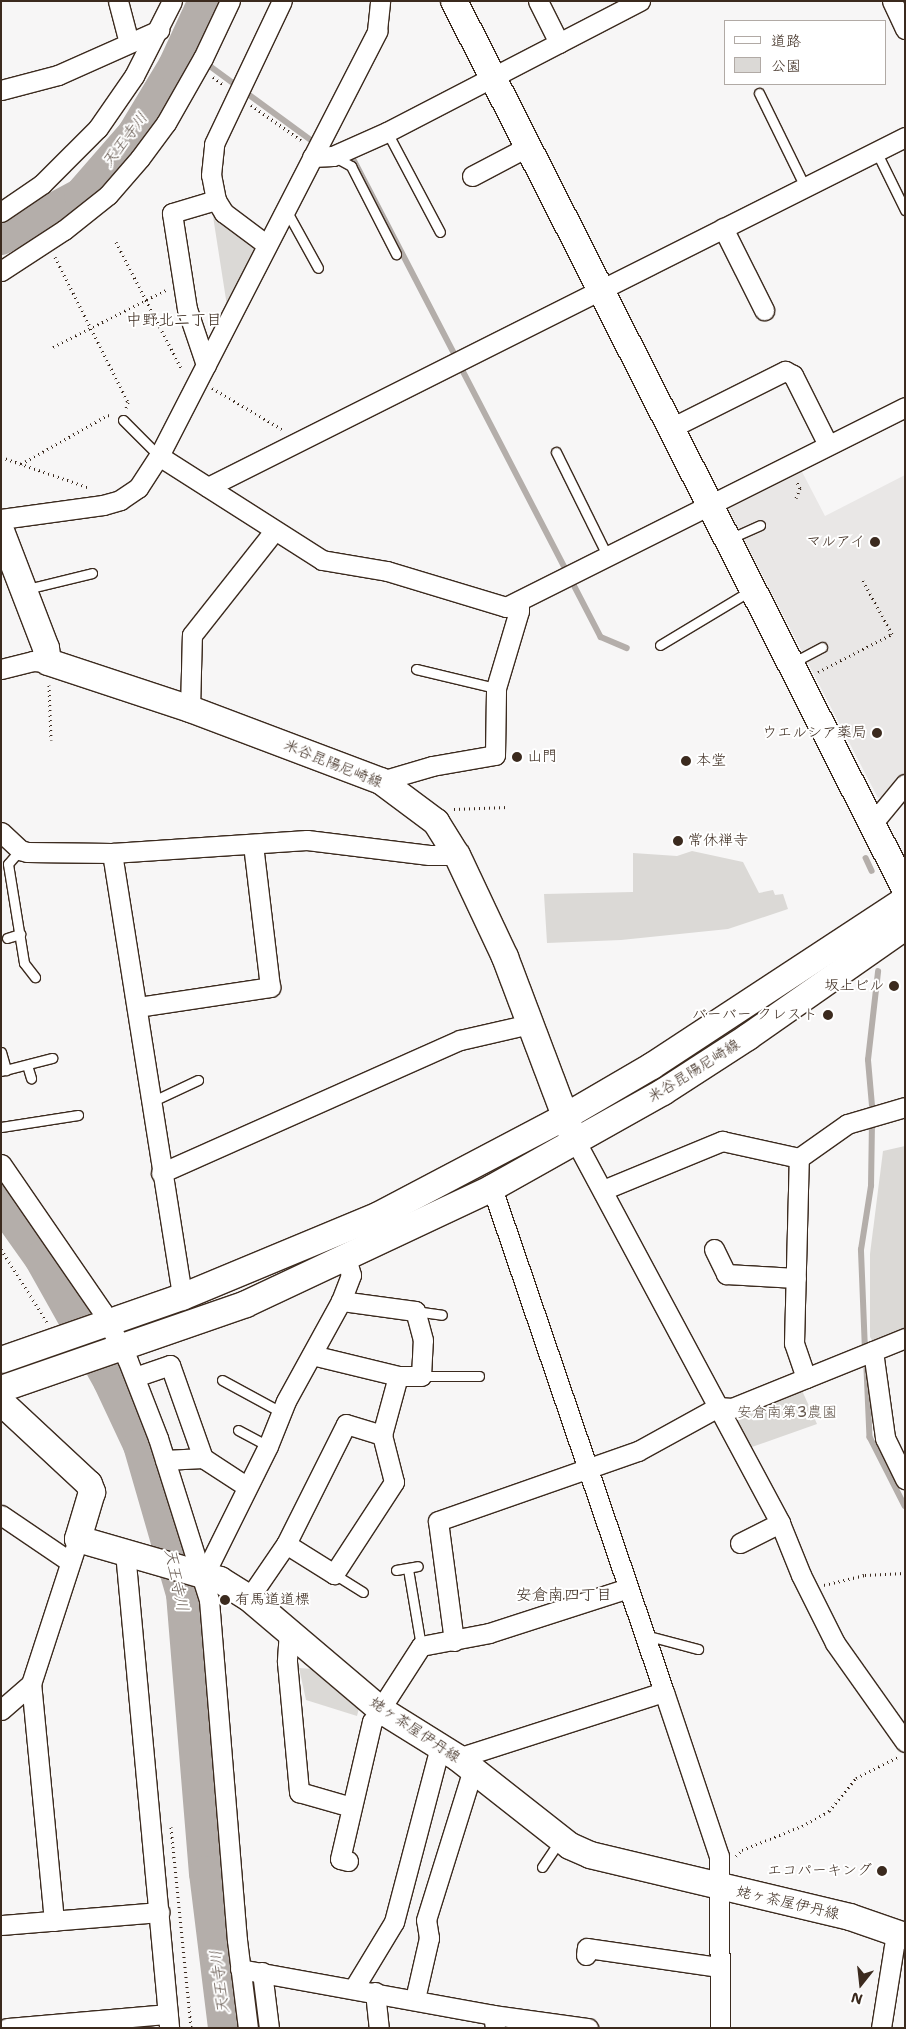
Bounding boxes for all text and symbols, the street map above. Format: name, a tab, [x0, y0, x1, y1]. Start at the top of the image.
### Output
legend	[724, 20, 886, 85]
text: 道路	[771, 31, 801, 51]
text: 公園	[771, 56, 801, 76]
water label: 天王寺川	[98, 109, 152, 171]
district label: 中野北二丁目	[126, 310, 222, 330]
place label: マルアイ	[805, 533, 865, 551]
marker: マルアイ	[869, 536, 881, 548]
place label: ウエルシア薬局	[762, 724, 867, 742]
marker: ウエルシア薬局	[871, 727, 883, 739]
street label: 米谷昆陽尼崎線	[281, 736, 385, 792]
place label: 山門	[527, 748, 557, 766]
marker: 山門	[511, 751, 523, 763]
place label: 本堂	[696, 752, 726, 770]
marker: 本堂	[680, 755, 692, 767]
place label: 常休禅寺	[688, 832, 748, 850]
marker: 常休禅寺	[672, 835, 684, 847]
place label: 坂上ビル	[824, 977, 884, 995]
marker: 坂上ビル	[888, 980, 900, 992]
place label: バーバー クレスト	[693, 1006, 818, 1024]
marker: バーバー クレスト	[822, 1009, 834, 1021]
street label: 米谷昆陽尼崎線	[645, 1036, 743, 1106]
park label: 安倉南第3農園	[737, 1404, 837, 1422]
water label: 天王寺川	[160, 1547, 192, 1613]
district label: 安倉南四丁目	[516, 1585, 612, 1605]
place label: 有馬道道標	[235, 1591, 310, 1609]
marker: 有馬道道標	[219, 1594, 231, 1606]
street label: 姥ヶ茶屋伊丹線	[366, 1693, 464, 1767]
place label: エコパーキング	[767, 1862, 872, 1880]
marker: エコパーキング	[876, 1865, 888, 1877]
street label: 姥ヶ茶屋伊丹線	[735, 1882, 841, 1924]
water label: 天王寺川	[207, 1949, 233, 2015]
north arrow	[836, 1959, 886, 2009]
text: N	[849, 1988, 865, 2009]

